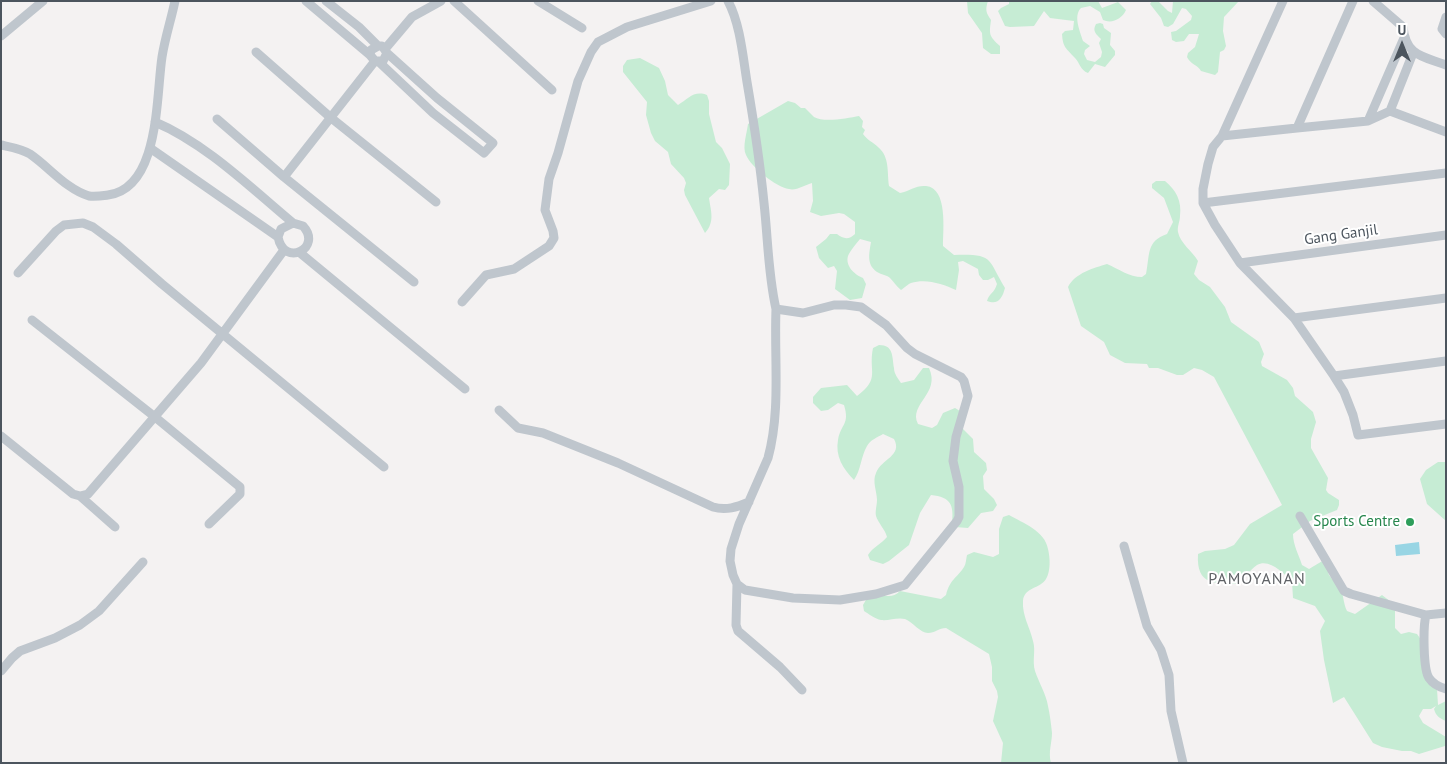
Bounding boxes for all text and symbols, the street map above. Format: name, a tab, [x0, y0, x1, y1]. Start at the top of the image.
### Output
north arrow	[1377, 20, 1427, 70]
text: U	[1398, 21, 1406, 39]
street label: Gang Ganjil	[1303, 221, 1379, 249]
place label: Sports Centre	[1313, 513, 1400, 531]
marker: Sports Centre	[1404, 516, 1416, 528]
district label: PAMOYANAN	[1207, 569, 1307, 589]

